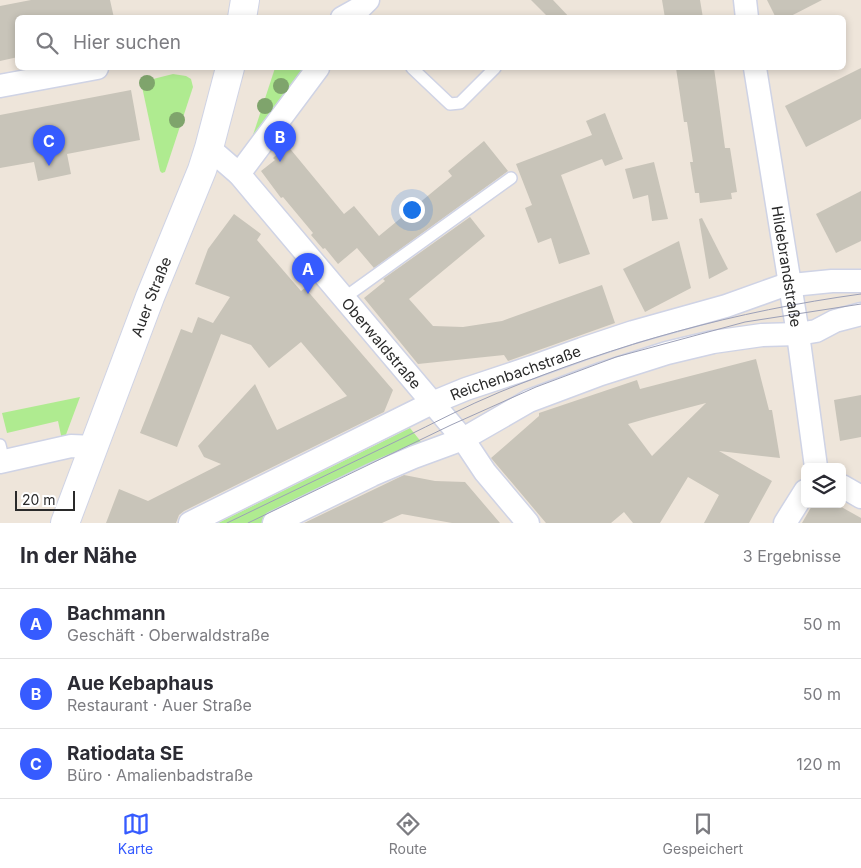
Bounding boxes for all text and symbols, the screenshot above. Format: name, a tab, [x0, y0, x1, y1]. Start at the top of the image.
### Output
search box	[15, 15, 846, 70]
icon: search	[33, 29, 61, 57]
text: Hier suchen	[73, 31, 181, 54]
pin: B	[264, 121, 296, 162]
pin: C	[33, 125, 65, 166]
your location	[399, 197, 425, 223]
street label: Hildebrandstraße	[768, 204, 806, 328]
pin: A	[292, 253, 324, 294]
street label: Auer Straße	[126, 254, 175, 339]
street label: Oberwaldstraße	[338, 293, 426, 393]
street label: Reichenbachstraße	[447, 341, 583, 404]
map controls	[801, 463, 846, 508]
button: layers	[801, 463, 846, 508]
scale bar	[15, 488, 75, 511]
text: 20 m	[22, 491, 56, 508]
text: In der Nähe	[20, 543, 137, 568]
text: 3 Ergebnisse	[743, 546, 841, 566]
text: Bachmann	[67, 602, 166, 625]
text: A	[30, 614, 42, 634]
text: 50 m	[803, 614, 841, 634]
text: Geschäft · Oberwaldstraße	[67, 625, 270, 645]
text: Aue Kebaphaus	[67, 672, 214, 695]
text: B	[31, 684, 41, 704]
text: 50 m	[803, 684, 841, 704]
text: Restaurant · Auer Straße	[67, 695, 252, 715]
text: Ratiodata SE	[67, 742, 184, 765]
text: C	[30, 754, 42, 774]
text: 120 m	[796, 754, 841, 774]
text: Büro · Amalienbadstraße	[67, 765, 253, 785]
tab: Karte	[118, 810, 153, 857]
tab: Route	[389, 810, 427, 857]
tab: Gespeichert	[663, 810, 743, 857]

